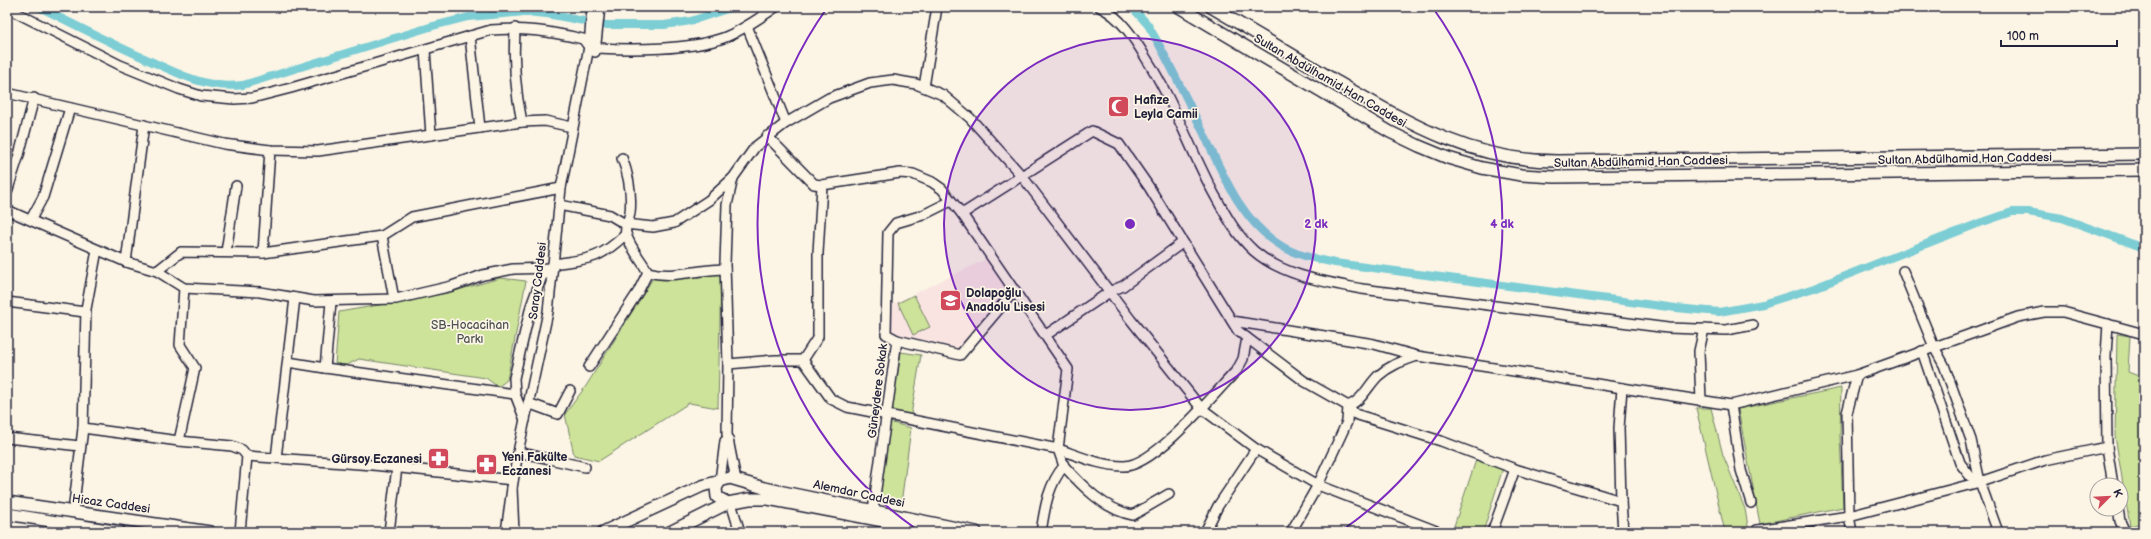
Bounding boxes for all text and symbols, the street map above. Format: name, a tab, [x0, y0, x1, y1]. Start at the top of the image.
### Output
scale bar	[2001, 22, 2117, 48]
text: 100 m	[2007, 29, 2039, 44]
street label: Sultan Abdülhamid Han Caddesi	[1251, 31, 1409, 131]
place label: Hafize Leyla Camii	[1134, 93, 1198, 122]
mosque icon: Hafize Leyla Camii	[1106, 94, 1132, 120]
street label: Sultan Abdülhamid Han Caddesi	[1878, 150, 2052, 168]
street label: Sultan Abdülhamid Han Caddesi	[1554, 153, 1728, 171]
centre of rings	[1123, 217, 1137, 231]
text: 2 dk	[1304, 217, 1329, 232]
text: 4 dk	[1490, 217, 1515, 232]
street label: Saray Caddesi	[526, 241, 550, 321]
place label: Dolapoğlu Anadolu Lisesi	[965, 286, 1045, 315]
school or university icon: Dolapoğlu Anadolu Lisesi	[937, 287, 963, 313]
park label: SB-Hocacihan Parkı	[431, 318, 509, 347]
street label: Güneydere Sokak	[865, 343, 891, 439]
pharmacy icon: Gürsoy Eczanesi	[425, 446, 451, 472]
place label: Yeni Fakülte Eczanesi	[502, 450, 568, 479]
pharmacy icon: Yeni Fakülte Eczanesi	[474, 451, 500, 477]
place label: Gürsoy Eczanesi	[331, 452, 422, 467]
street label: Alemdar Caddesi	[812, 477, 906, 511]
north arrow	[2089, 477, 2129, 517]
text: K	[2110, 487, 2125, 500]
street label: Hicaz Caddesi	[71, 491, 151, 517]

